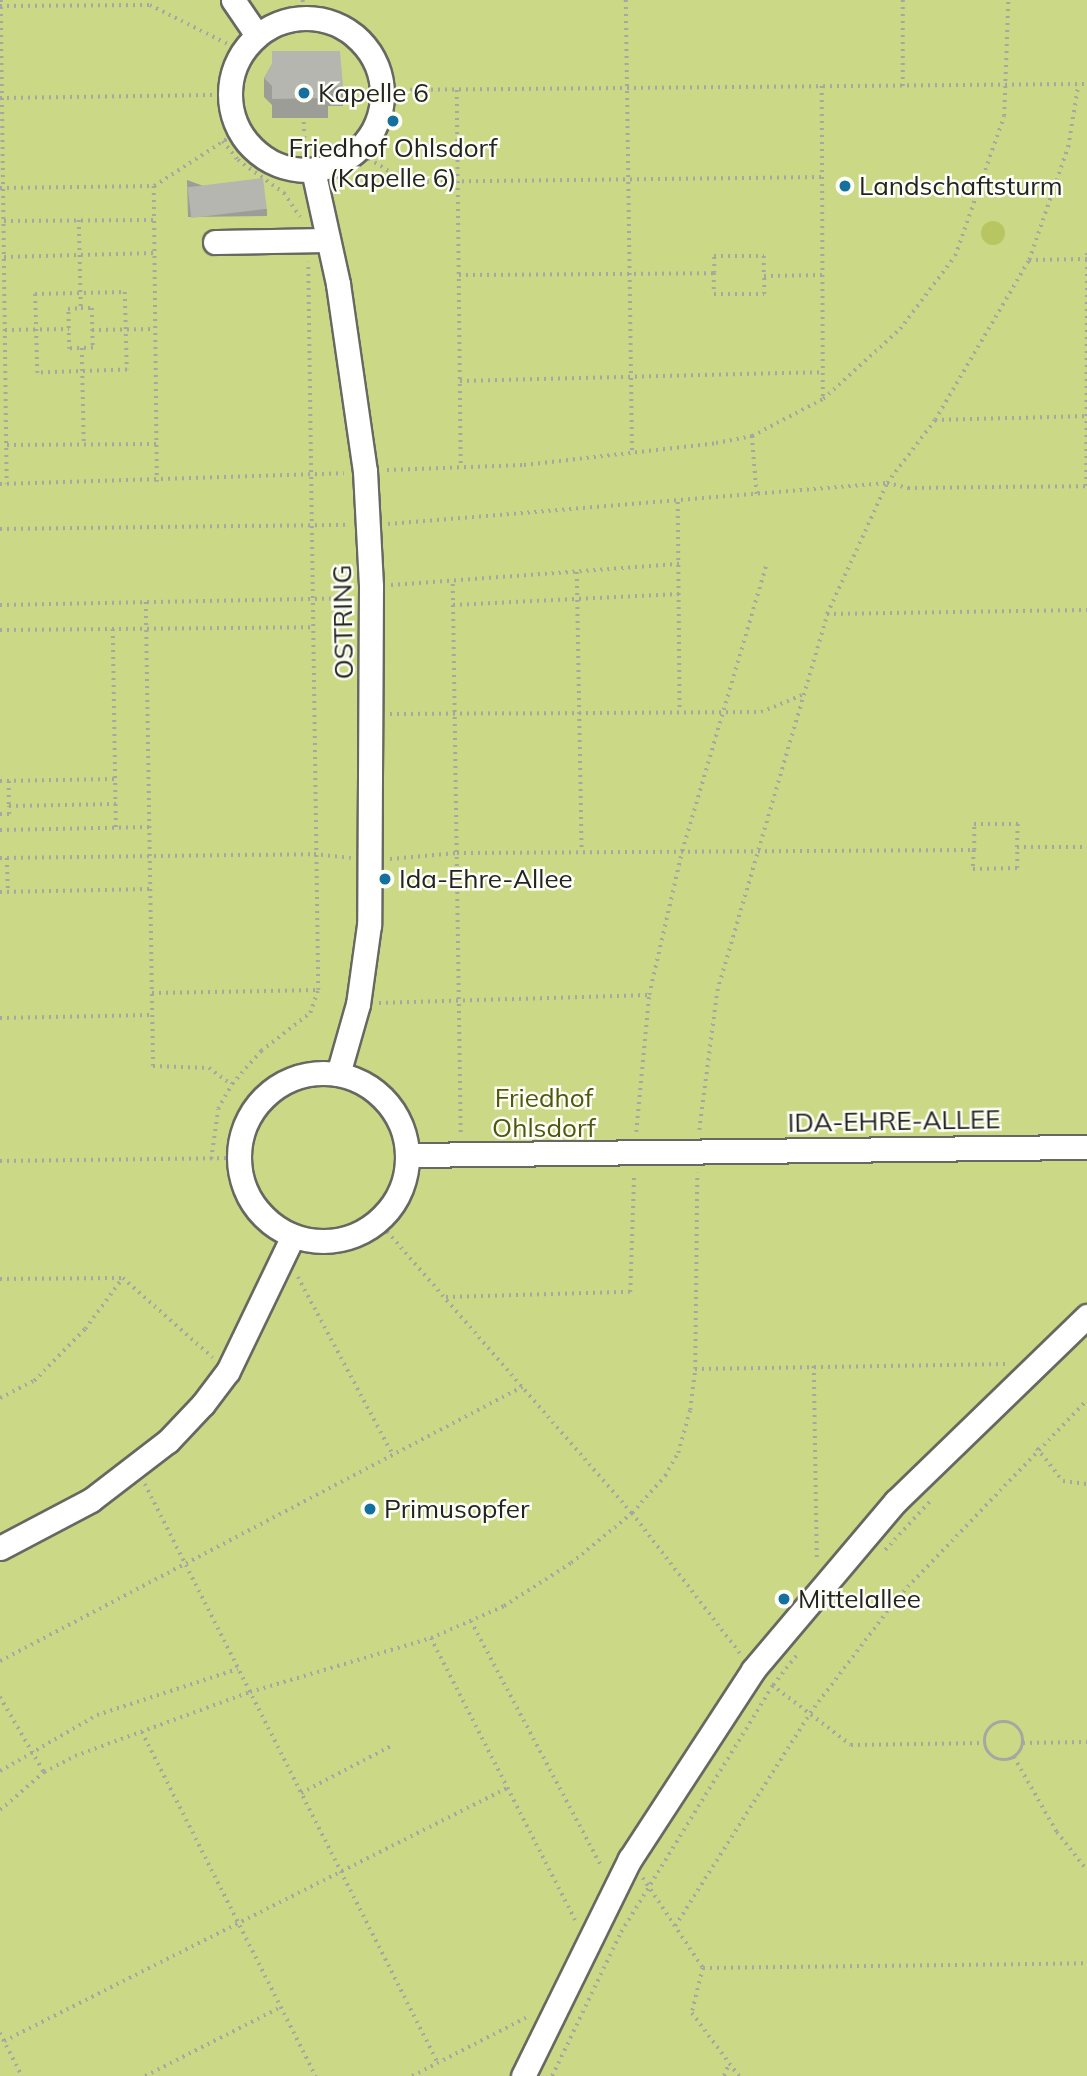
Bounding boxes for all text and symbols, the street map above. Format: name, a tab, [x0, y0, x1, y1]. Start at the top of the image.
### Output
place label: Kapelle 6	[318, 77, 429, 109]
marker: Kapelle 6	[296, 85, 312, 101]
marker: Friedhof Ohlsdorf (Kapelle 6)	[385, 113, 401, 129]
place label: Friedhof Ohlsdorf (Kapelle 6)	[289, 132, 497, 194]
place label: Landschaftsturm	[859, 170, 1063, 202]
marker: Landschaftsturm	[837, 178, 853, 194]
street label: OSTRING	[326, 564, 360, 680]
place label: Ida-Ehre-Allee	[399, 863, 573, 895]
marker: Ida-Ehre-Allee	[377, 871, 393, 887]
park label: Friedhof Ohlsdorf	[492, 1082, 596, 1144]
street label: IDA-EHRE-ALLEE	[787, 1104, 1001, 1138]
place label: Primusopfer	[384, 1493, 529, 1525]
marker: Primusopfer	[362, 1501, 378, 1517]
place label: Mittelallee	[798, 1583, 921, 1615]
marker: Mittelallee	[776, 1591, 792, 1607]

